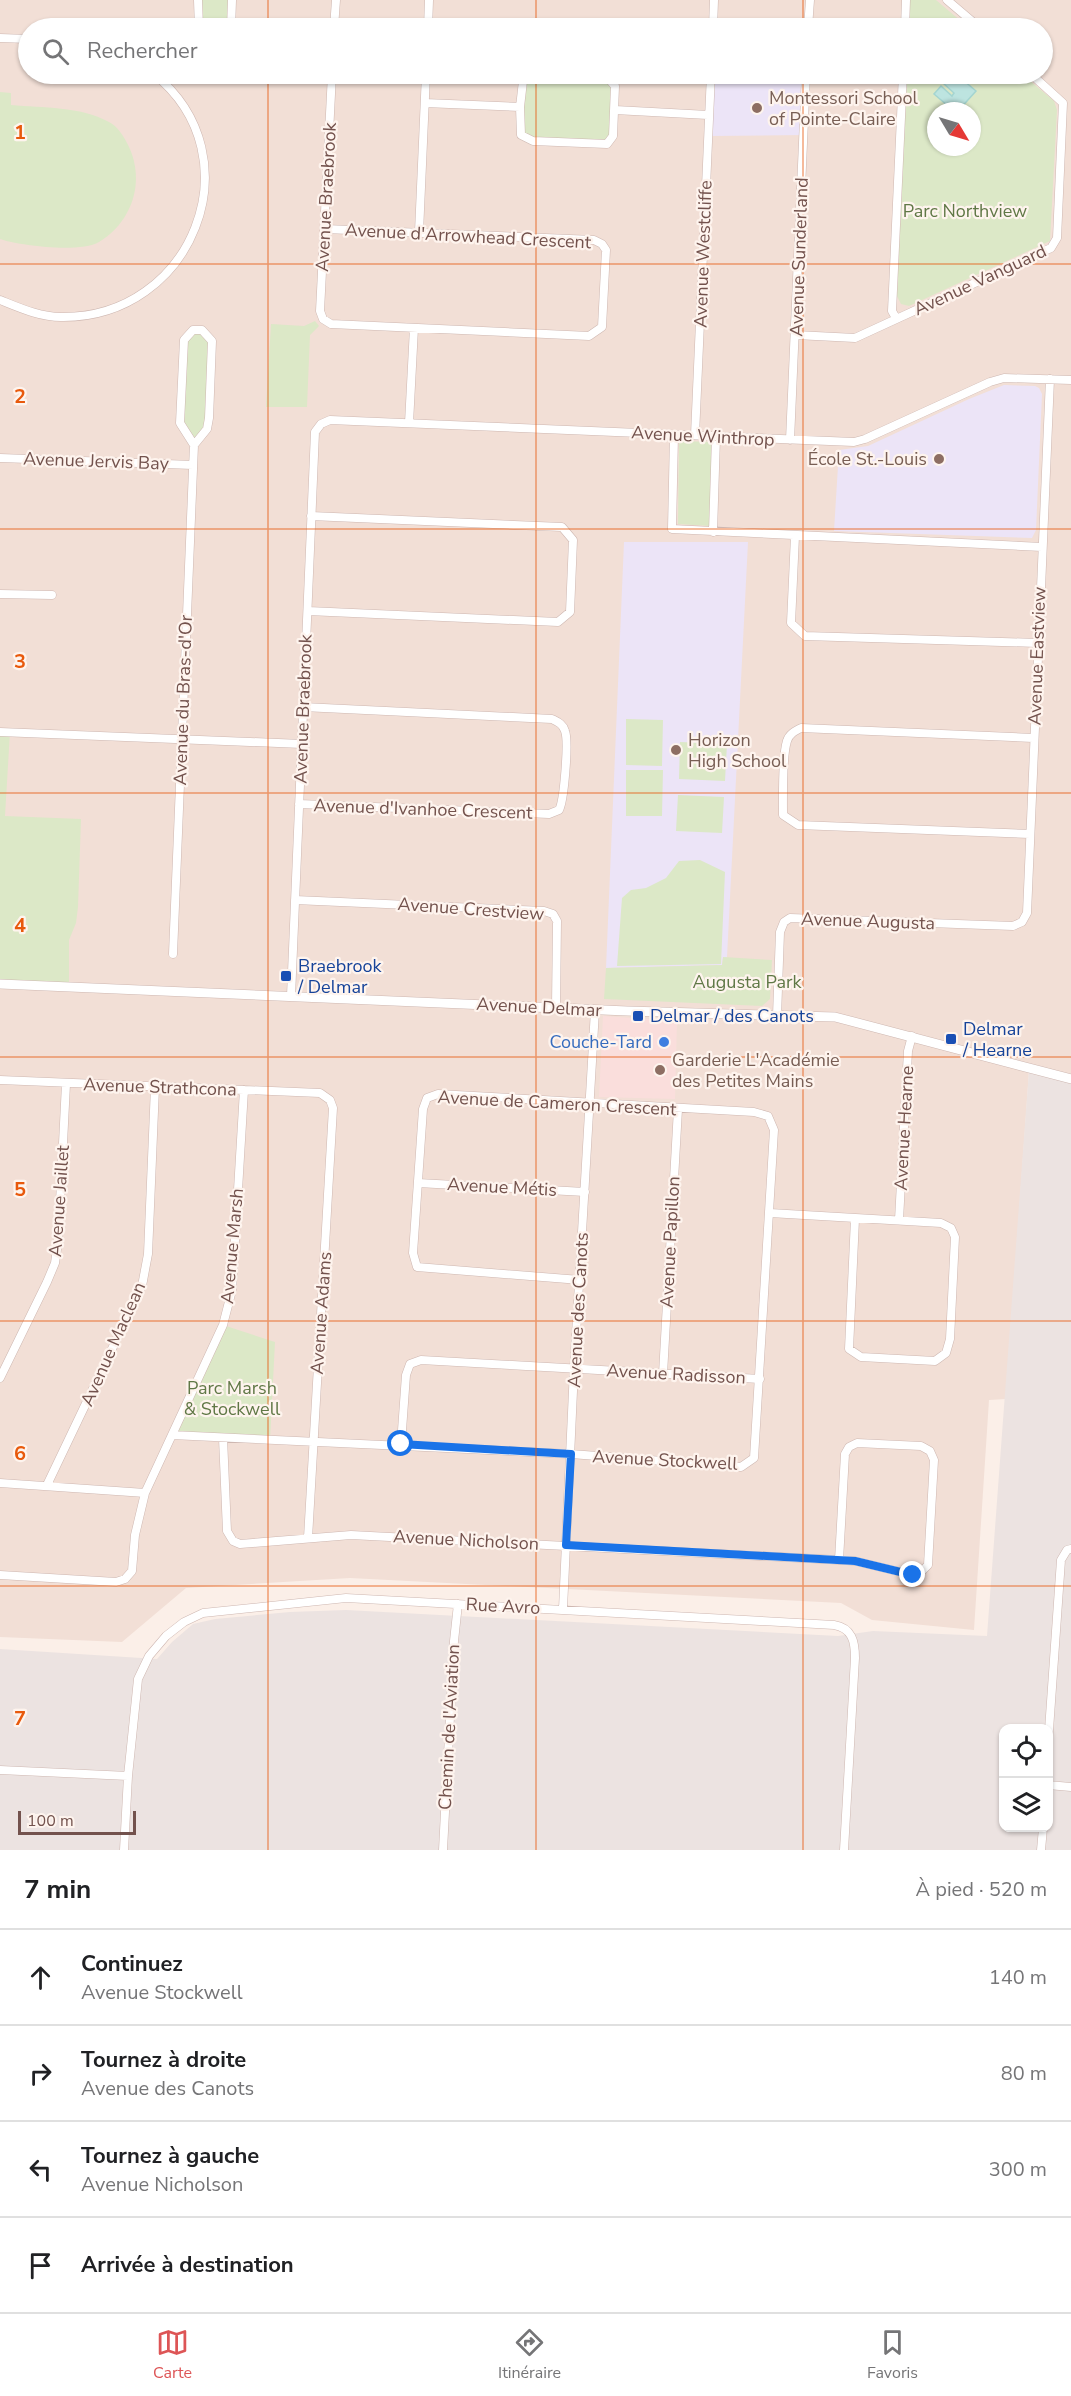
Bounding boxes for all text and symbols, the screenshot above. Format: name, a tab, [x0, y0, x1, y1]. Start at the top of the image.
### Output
search box	[18, 18, 1053, 84]
icon: search	[39, 35, 72, 68]
text: Rechercher	[87, 36, 198, 66]
place label: Montessori School of Pointe-Claire	[769, 86, 919, 131]
marker: Montessori School of Pointe-Claire	[750, 101, 764, 115]
north arrow	[927, 102, 981, 156]
text: 1	[14, 119, 26, 146]
street label: Avenue Braebrook	[310, 121, 342, 272]
street label: Avenue Sunderland	[784, 177, 814, 337]
street label: Avenue Westcliffe	[688, 180, 718, 328]
park label: Parc Northview	[903, 199, 1027, 223]
street label: Avenue d'Arrowhead Crescent	[344, 218, 592, 254]
street label: Avenue Vanguard	[910, 239, 1050, 321]
text: 2	[14, 383, 26, 410]
street label: Avenue Winthrop	[631, 420, 775, 452]
street label: Avenue Jervis Bay	[23, 446, 170, 476]
place label: École St.-Louis	[808, 447, 927, 471]
marker: École St.-Louis	[932, 452, 946, 466]
street label: Avenue Eastview	[1023, 586, 1051, 726]
street label: Avenue du Bras-d'Or	[168, 614, 198, 786]
street label: Avenue Braebrook	[288, 633, 318, 784]
text: 3	[14, 648, 26, 675]
place label: Horizon High School	[688, 728, 787, 773]
marker: Horizon High School	[669, 743, 683, 757]
street label: Avenue d'Ivanhoe Crescent	[313, 793, 534, 825]
street label: Avenue Crestview	[397, 892, 545, 926]
street label: Avenue Augusta	[801, 907, 935, 935]
text: 4	[14, 912, 26, 939]
place label: Braebrook / Delmar	[297, 954, 382, 999]
marker: Braebrook / Delmar	[279, 969, 293, 983]
park label: Augusta Park	[693, 970, 802, 994]
street label: Avenue Delmar	[476, 992, 603, 1022]
place label: Delmar / des Canots	[650, 1004, 814, 1028]
marker: Delmar / des Canots	[631, 1009, 645, 1023]
place label: Delmar / Hearne	[962, 1017, 1032, 1062]
place label: Couche-Tard	[549, 1030, 652, 1054]
marker: Delmar / Hearne	[944, 1032, 958, 1046]
marker: Couche-Tard	[657, 1035, 671, 1049]
place label: Garderie L'Académie des Petites Mains	[672, 1048, 840, 1093]
marker: Garderie L'Académie des Petites Mains	[653, 1063, 667, 1077]
street label: Avenue Hearne	[889, 1065, 919, 1191]
street label: Avenue Strathcona	[83, 1072, 237, 1102]
street label: Avenue de Cameron Crescent	[437, 1085, 678, 1121]
street label: Avenue Jaillet	[43, 1144, 75, 1258]
street label: Avenue Métis	[446, 1172, 558, 1202]
text: 5	[14, 1176, 26, 1203]
street label: Avenue Papillon	[655, 1176, 685, 1308]
street label: Avenue Marsh	[215, 1187, 249, 1305]
street label: Avenue des Canots	[562, 1232, 594, 1388]
street label: Avenue Adams	[305, 1251, 337, 1375]
street label: Avenue Maclean	[75, 1278, 151, 1410]
street label: Avenue Radisson	[606, 1358, 746, 1390]
park label: Parc Marsh & Stockwell	[184, 1376, 281, 1421]
route start	[387, 1430, 413, 1456]
text: 6	[14, 1440, 26, 1467]
street label: Avenue Stockwell	[592, 1444, 739, 1476]
street label: Avenue Nicholson	[392, 1524, 540, 1556]
route end	[899, 1561, 925, 1587]
street label: Rue Avro	[465, 1592, 541, 1620]
street label: Chemin de l'Aviation	[433, 1643, 465, 1811]
text: 7	[14, 1705, 26, 1732]
map controls	[999, 1724, 1053, 1832]
button: locate	[999, 1724, 1053, 1778]
button: layers	[999, 1778, 1053, 1832]
scale bar	[18, 1808, 136, 1836]
text: 100 m	[27, 1810, 74, 1832]
text: 7 min	[24, 1872, 91, 1907]
text: À pied · 520 m	[916, 1876, 1047, 1903]
text: Continuez	[81, 1949, 183, 1979]
icon: ahead	[24, 1961, 57, 1994]
text: 140 m	[989, 1964, 1047, 1991]
text: Avenue Stockwell	[81, 1979, 243, 2006]
text: Tournez à droite	[81, 2045, 246, 2075]
icon: right	[24, 2057, 57, 2090]
text: 80 m	[1001, 2060, 1047, 2087]
text: Avenue des Canots	[81, 2075, 254, 2102]
text: Tournez à gauche	[81, 2141, 259, 2171]
icon: left	[24, 2153, 57, 2186]
text: 300 m	[989, 2156, 1047, 2183]
text: Avenue Nicholson	[81, 2171, 243, 2198]
icon: arrive	[24, 2249, 57, 2282]
text: Arrivée à destination	[81, 2250, 294, 2280]
tab: Carte	[153, 2326, 192, 2384]
tab: Itinéraire	[498, 2326, 561, 2384]
tab: Favoris	[867, 2326, 918, 2384]

